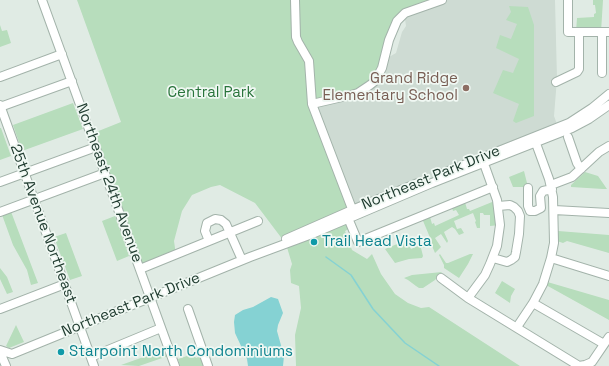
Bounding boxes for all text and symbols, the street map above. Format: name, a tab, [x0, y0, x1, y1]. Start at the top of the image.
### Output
place label: Grand Ridge Elementary School	[322, 70, 458, 105]
marker: Grand Ridge Elementary School	[461, 83, 471, 93]
park label: Central Park	[167, 84, 255, 102]
street label: Northeast 24th Avenue	[72, 101, 146, 265]
street label: 25th Avenue Northeast	[6, 142, 80, 306]
street label: Northeast Park Drive	[359, 142, 503, 214]
place label: Trail Head Vista	[322, 233, 432, 251]
marker: Trail Head Vista	[309, 237, 319, 247]
street label: Northeast Park Drive	[59, 269, 203, 341]
place label: Starpoint North Condominiums	[69, 343, 293, 361]
marker: Starpoint North Condominiums	[56, 347, 66, 357]

